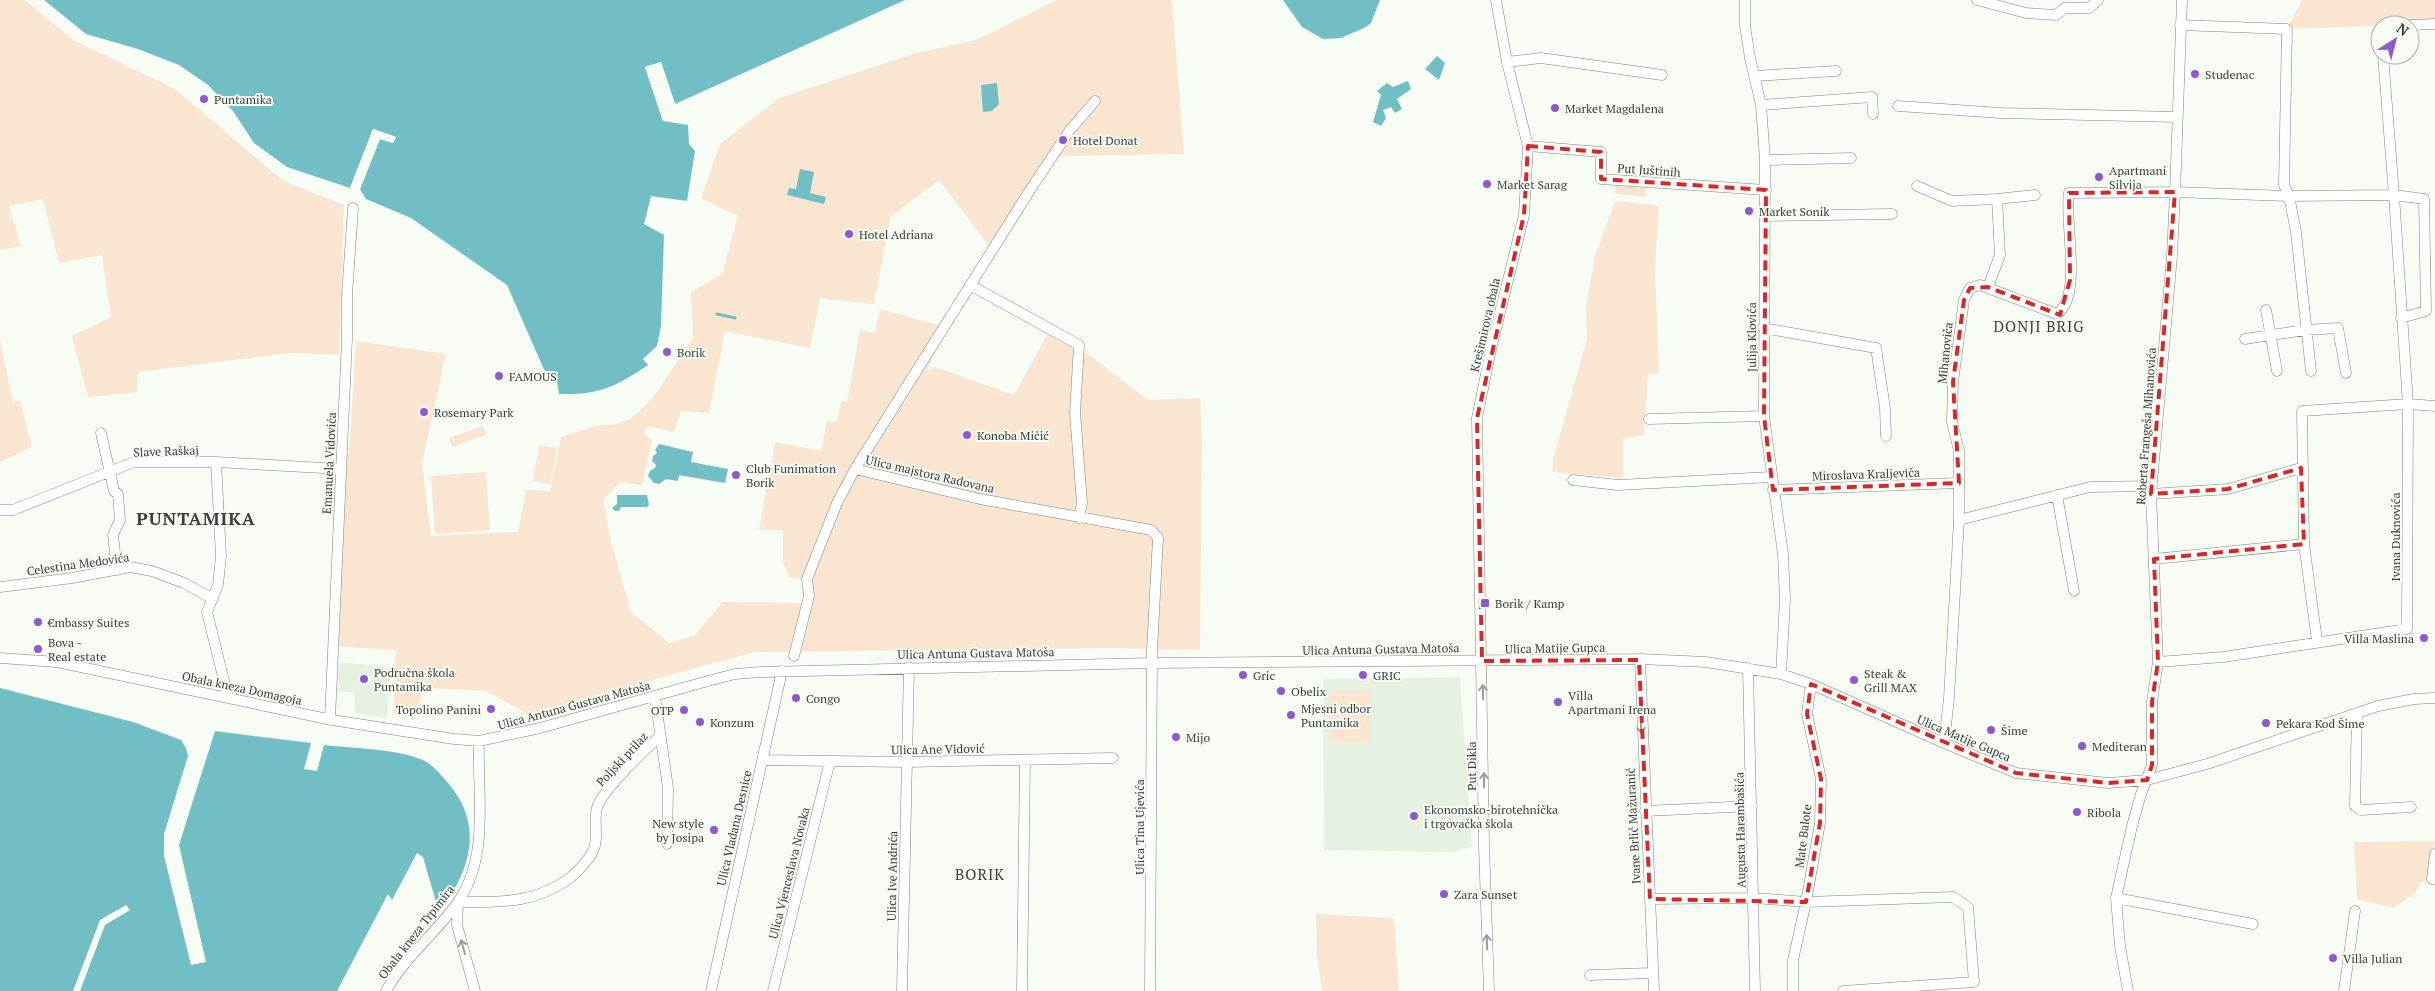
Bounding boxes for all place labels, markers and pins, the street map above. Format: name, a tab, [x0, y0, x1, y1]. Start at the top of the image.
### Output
place label: Studenac	[2205, 67, 2255, 82]
marker: Studenac	[2189, 68, 2201, 80]
place label: Puntamika	[214, 92, 272, 107]
marker: Puntamika	[198, 93, 210, 105]
place label: Market Magdalena	[1565, 101, 1664, 116]
marker: Market Magdalena	[1549, 102, 1561, 114]
place label: Hotel Donat	[1073, 133, 1139, 148]
marker: Hotel Donat	[1057, 134, 1069, 146]
place label: Apartmani Silvija	[2109, 163, 2167, 192]
marker: Apartmani Silvija	[2093, 171, 2105, 183]
place label: Market Sarag	[1497, 177, 1568, 192]
marker: Market Sarag	[1481, 178, 1493, 190]
place label: Market Sonik	[1759, 204, 1830, 219]
marker: Market Sonik	[1743, 205, 1755, 217]
place label: Hotel Adriana	[859, 227, 933, 242]
marker: Hotel Adriana	[843, 228, 855, 240]
place label: Borik	[677, 345, 706, 360]
marker: Borik	[661, 346, 673, 358]
place label: FAMOUS	[509, 369, 557, 384]
marker: FAMOUS	[493, 370, 505, 382]
place label: Rosemary Park	[434, 405, 514, 420]
marker: Rosemary Park	[418, 406, 430, 418]
place label: Konoba Mičić	[977, 428, 1049, 443]
marker: Konoba Mičić	[961, 429, 973, 441]
place label: Club Funimation Borik	[746, 461, 836, 490]
marker: Club Funimation Borik	[730, 469, 742, 481]
place label: Borik / Kamp	[1495, 596, 1565, 611]
marker: Borik / Kamp	[1479, 597, 1491, 609]
place label: €mbassy Suites	[47, 615, 129, 630]
marker: €mbassy Suites	[32, 616, 44, 628]
place label: Villa Maslina	[2344, 631, 2414, 646]
marker: Villa Maslina	[2418, 632, 2430, 644]
place label: Bova - Real estate	[48, 635, 106, 664]
marker: Bova - Real estate	[32, 643, 44, 655]
place label: Područna škola Puntamika	[374, 665, 455, 694]
place label: Steak & Grill MAX	[1864, 666, 1917, 695]
place label: Gric	[1253, 668, 1275, 683]
place label: GRIC	[1373, 668, 1401, 683]
marker: Gric	[1237, 669, 1249, 681]
marker: GRIC	[1357, 669, 1369, 681]
marker: Područna škola Puntamika	[358, 673, 370, 685]
marker: Steak & Grill MAX	[1848, 674, 1860, 686]
place label: Obelix	[1291, 684, 1327, 699]
marker: Obelix	[1275, 685, 1287, 697]
place label: Villa Apartmani Irena	[1568, 688, 1656, 717]
place label: Congo	[806, 691, 841, 706]
marker: Congo	[790, 692, 802, 704]
marker: Villa Apartmani Irena	[1552, 696, 1564, 708]
place label: Mjesni odbor Puntamika	[1301, 701, 1371, 730]
place label: Topolino Panini	[396, 702, 481, 717]
marker: Topolino Panini	[485, 703, 497, 715]
place label: OTP	[651, 703, 674, 718]
marker: OTP	[678, 704, 690, 716]
marker: Mjesni odbor Puntamika	[1285, 709, 1297, 721]
place label: Konzum	[710, 715, 755, 730]
marker: Konzum	[694, 716, 706, 728]
place label: Pekara Kod Šime	[2276, 716, 2365, 731]
marker: Pekara Kod Šime	[2260, 717, 2272, 729]
place label: Šime	[2001, 723, 2027, 738]
marker: Šime	[1985, 724, 1997, 736]
place label: Mijo	[1186, 730, 1210, 745]
marker: Mijo	[1170, 731, 1182, 743]
place label: Mediteran	[2092, 739, 2147, 754]
marker: Mediteran	[2076, 740, 2088, 752]
place label: Ekonomsko-birotehnička i trgovačka škola	[1424, 802, 1558, 831]
place label: Ribola	[2087, 805, 2121, 820]
marker: Ribola	[2071, 806, 2083, 818]
marker: Ekonomsko-birotehnička i trgovačka škola	[1408, 810, 1420, 822]
place label: New style by Josipa	[652, 816, 704, 845]
marker: New style by Josipa	[708, 824, 720, 836]
place label: Zara Sunset	[1454, 887, 1518, 902]
marker: Zara Sunset	[1438, 888, 1450, 900]
place label: Villa Julian	[2343, 951, 2402, 966]
marker: Villa Julian	[2327, 952, 2339, 964]

